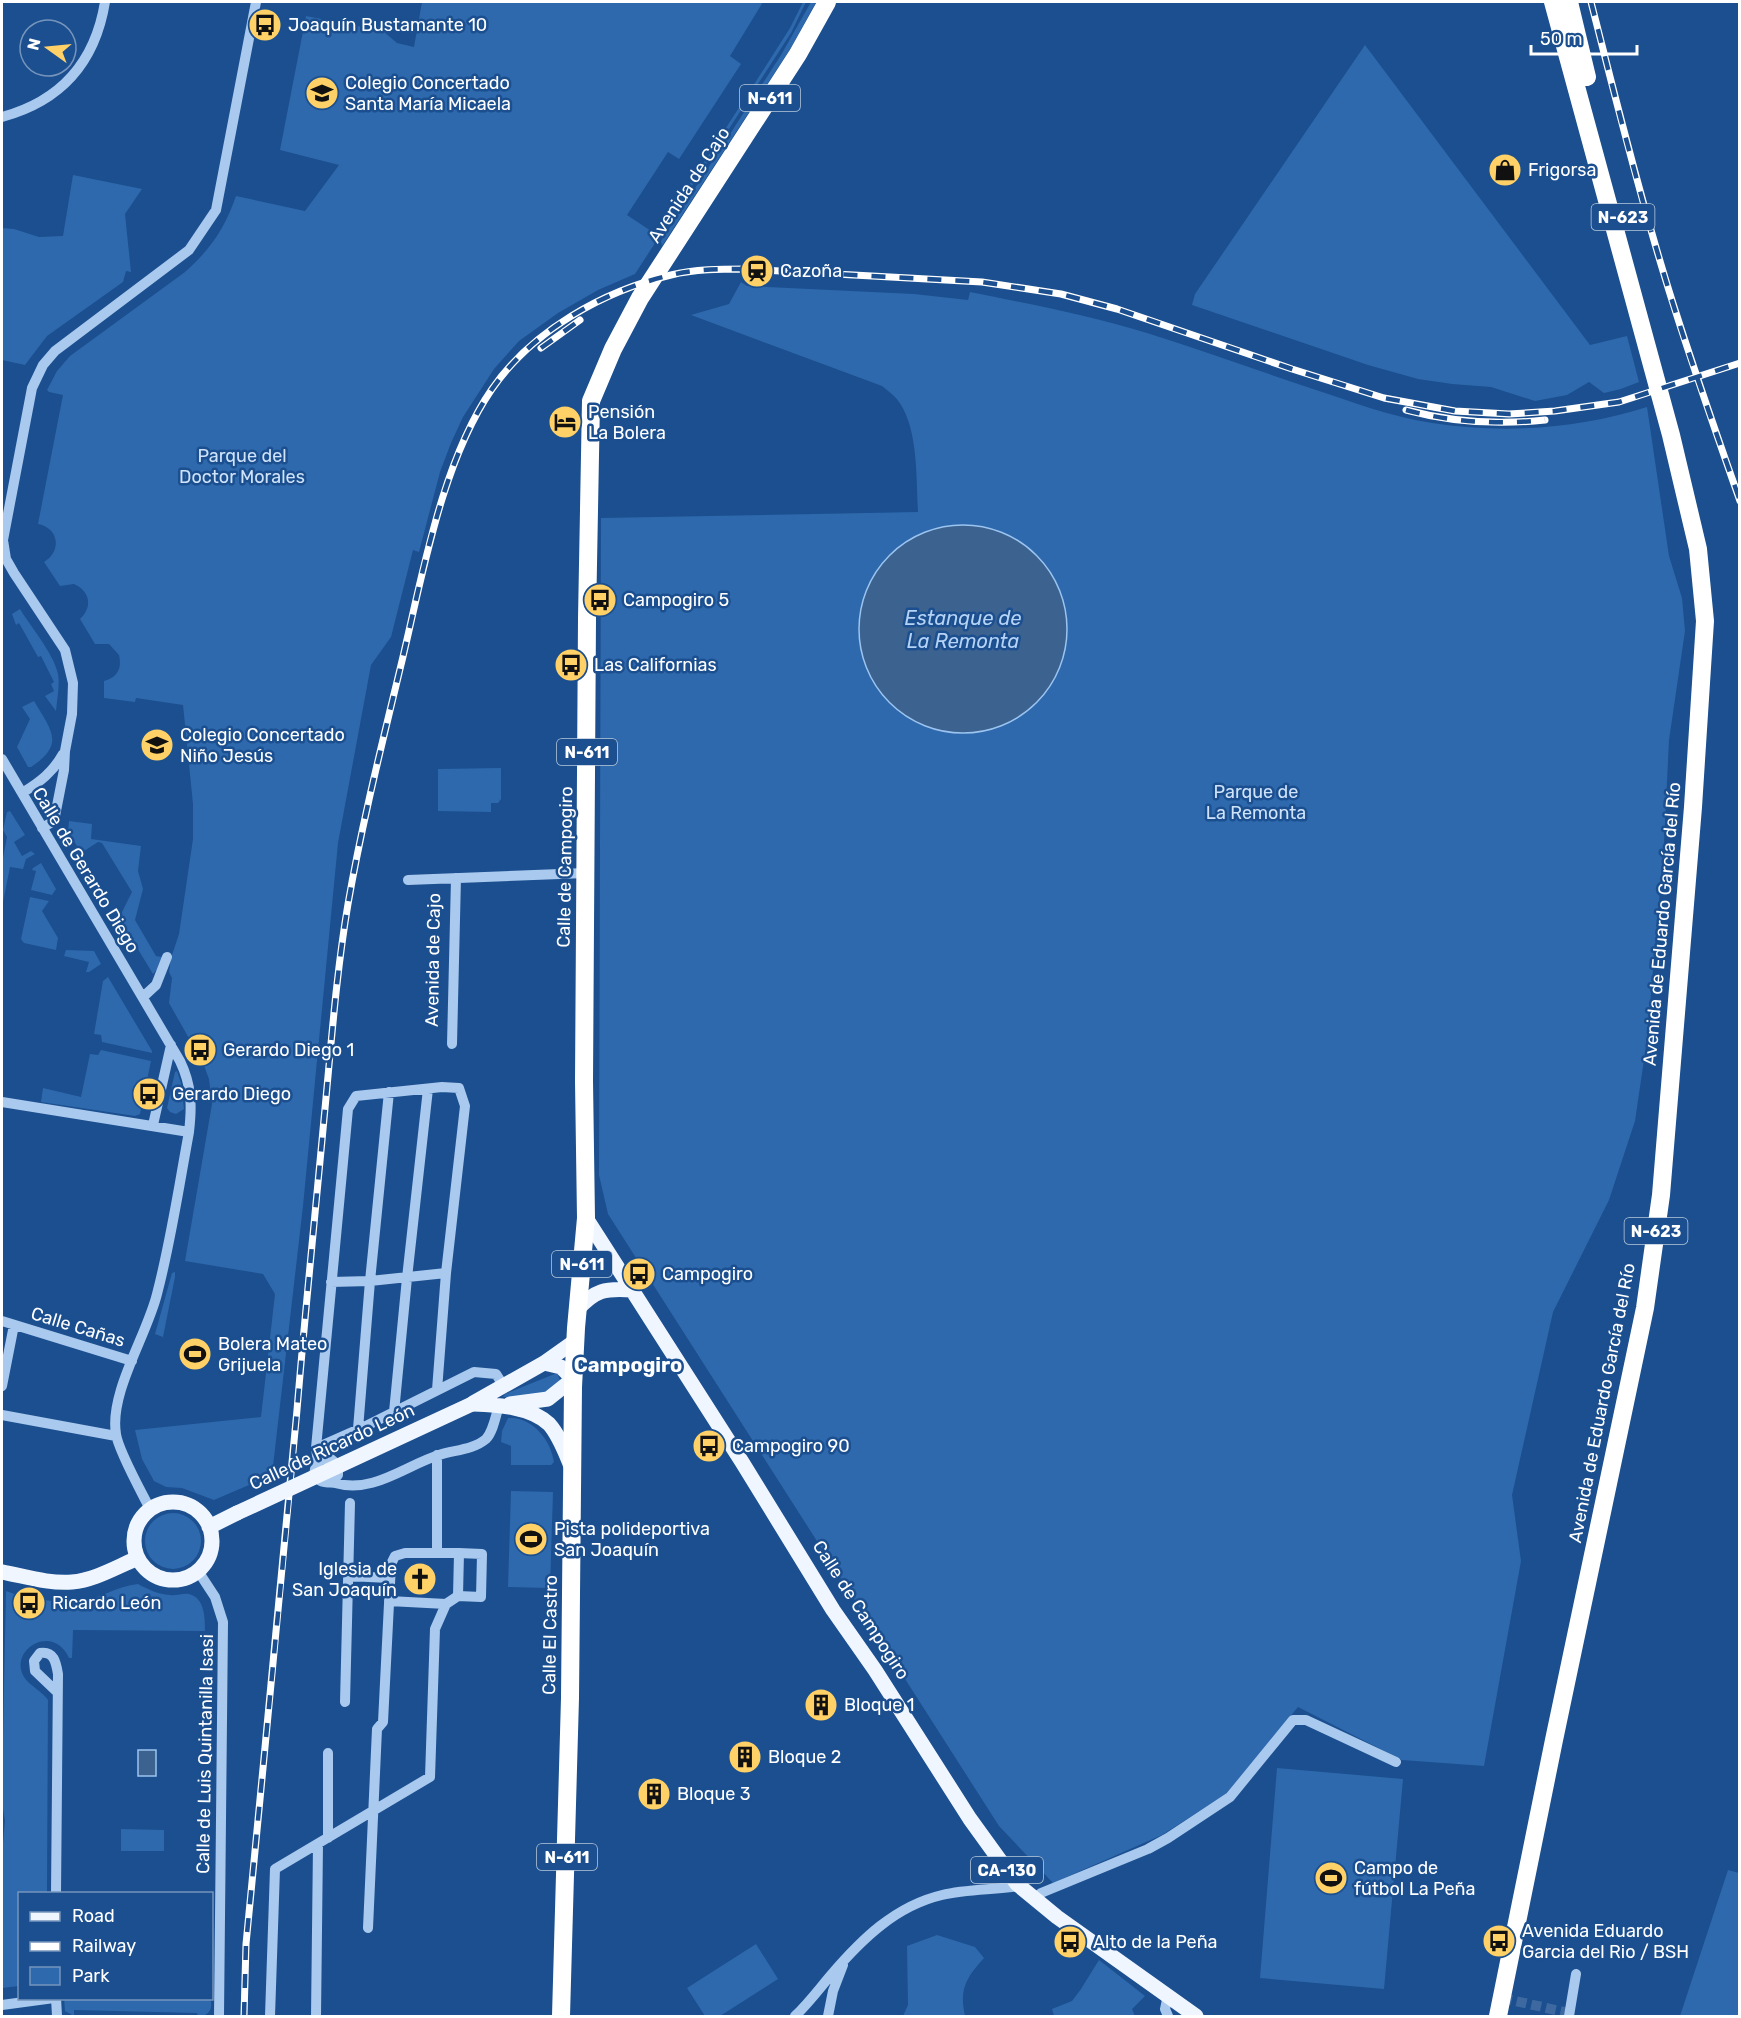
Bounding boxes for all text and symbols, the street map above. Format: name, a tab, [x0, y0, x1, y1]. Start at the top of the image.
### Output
bus stop icon: Joaquín Bustamante 10	[247, 7, 283, 43]
place label: Joaquín Bustamante 10	[288, 14, 487, 36]
north arrow	[18, 18, 78, 78]
scale bar	[1531, 18, 1638, 56]
text: 50 m	[1540, 28, 1583, 50]
text: N	[23, 36, 45, 52]
place label: Colegio Concertado Santa María Micaela	[345, 72, 511, 115]
school or university icon: Colegio Concertado Santa María Micaela	[304, 75, 340, 111]
road number: N-611	[740, 85, 800, 111]
street label: Avenida de Cajo	[643, 123, 735, 247]
shop icon: Frigorsa	[1487, 152, 1523, 188]
place label: Frigorsa	[1528, 159, 1597, 181]
road number: N-623	[1592, 204, 1654, 230]
station icon: Cazoña	[739, 253, 775, 289]
place label: Cazoña	[780, 260, 842, 282]
place label: Pensión La Bolera	[588, 401, 666, 444]
hotel icon: Pensión La Bolera	[547, 404, 583, 440]
park label: Parque del Doctor Morales	[179, 445, 305, 488]
bus stop icon: Campogiro 5	[582, 582, 618, 618]
place label: Campogiro 5	[623, 589, 729, 611]
water label: Estanque de La Remonta	[905, 606, 1021, 653]
bus stop icon: Las Californias	[553, 647, 589, 683]
place label: Las Californias	[594, 654, 717, 676]
place label: Colegio Concertado Niño Jesús	[180, 724, 345, 767]
school or university icon: Colegio Concertado Niño Jesús	[139, 727, 175, 763]
road number: N-611	[557, 739, 617, 765]
park label: Parque de La Remonta	[1206, 781, 1306, 824]
street label: Avenida de Eduardo García del Río	[1639, 781, 1685, 1067]
street label: Calle de Gerardo Diego	[28, 783, 144, 957]
street label: Calle de Campogiro	[553, 786, 577, 948]
street label: Avenida de Cajo	[421, 893, 445, 1027]
bus stop icon: Gerardo Diego 1	[182, 1032, 218, 1068]
place label: Gerardo Diego 1	[223, 1039, 354, 1061]
bus stop icon: Gerardo Diego	[131, 1076, 167, 1112]
place label: Gerardo Diego	[172, 1083, 291, 1105]
road number: N-623	[1624, 1218, 1688, 1244]
road number: N-611	[552, 1251, 612, 1277]
bus stop icon: Campogiro	[621, 1256, 657, 1292]
street label: Avenida de Eduardo García del Río	[1564, 1261, 1640, 1545]
place label: Campogiro	[662, 1263, 753, 1285]
street label: Calle Cañas	[28, 1302, 128, 1352]
place label: Bolera Mateo Grijuela	[218, 1333, 327, 1376]
sports icon: Bolera Mateo Grijuela	[177, 1336, 213, 1372]
district label: Campogiro	[574, 1353, 682, 1377]
street label: Calle de Ricardo León	[246, 1399, 418, 1495]
bus stop icon: Campogiro 90	[691, 1428, 727, 1464]
place label: Campogiro 90	[732, 1435, 850, 1457]
place label: Pista polideportiva San Joaquín	[554, 1518, 710, 1561]
sports icon: Pista polideportiva San Joaquín	[513, 1521, 549, 1557]
street label: Calle de Campogiro	[808, 1536, 914, 1684]
place label: Iglesia de San Joaquín	[292, 1558, 397, 1601]
church icon: Iglesia de San Joaquín	[402, 1561, 438, 1597]
street label: Calle El Castro	[538, 1575, 562, 1695]
bus stop icon: Ricardo León	[11, 1585, 47, 1621]
place label: Ricardo León	[52, 1592, 161, 1614]
street label: Calle de Luis Quintanilla Isasi	[192, 1634, 218, 1874]
building icon: Bloque 1	[803, 1687, 839, 1723]
place label: Bloque 1	[844, 1694, 915, 1716]
building icon: Bloque 2	[727, 1739, 763, 1775]
place label: Bloque 2	[768, 1746, 841, 1768]
building icon: Bloque 3	[636, 1776, 672, 1812]
place label: Bloque 3	[677, 1783, 751, 1805]
road number: N-611	[537, 1844, 597, 1870]
road number: CA-130	[971, 1857, 1043, 1883]
place label: Campo de fútbol La Peña	[1354, 1857, 1475, 1900]
sports icon: Campo de fútbol La Peña	[1313, 1860, 1349, 1896]
legend	[18, 1892, 213, 2000]
text: Road	[72, 1905, 115, 1927]
place label: Avenida Eduardo Garcia del Rio / BSH	[1522, 1920, 1689, 1963]
bus stop icon: Avenida Eduardo Garcia del Rio / BSH	[1481, 1923, 1517, 1959]
bus stop icon: Alto de la Peña	[1052, 1924, 1088, 1960]
place label: Alto de la Peña	[1093, 1931, 1218, 1953]
text: Railway	[72, 1935, 136, 1957]
text: Park	[72, 1965, 110, 1987]

